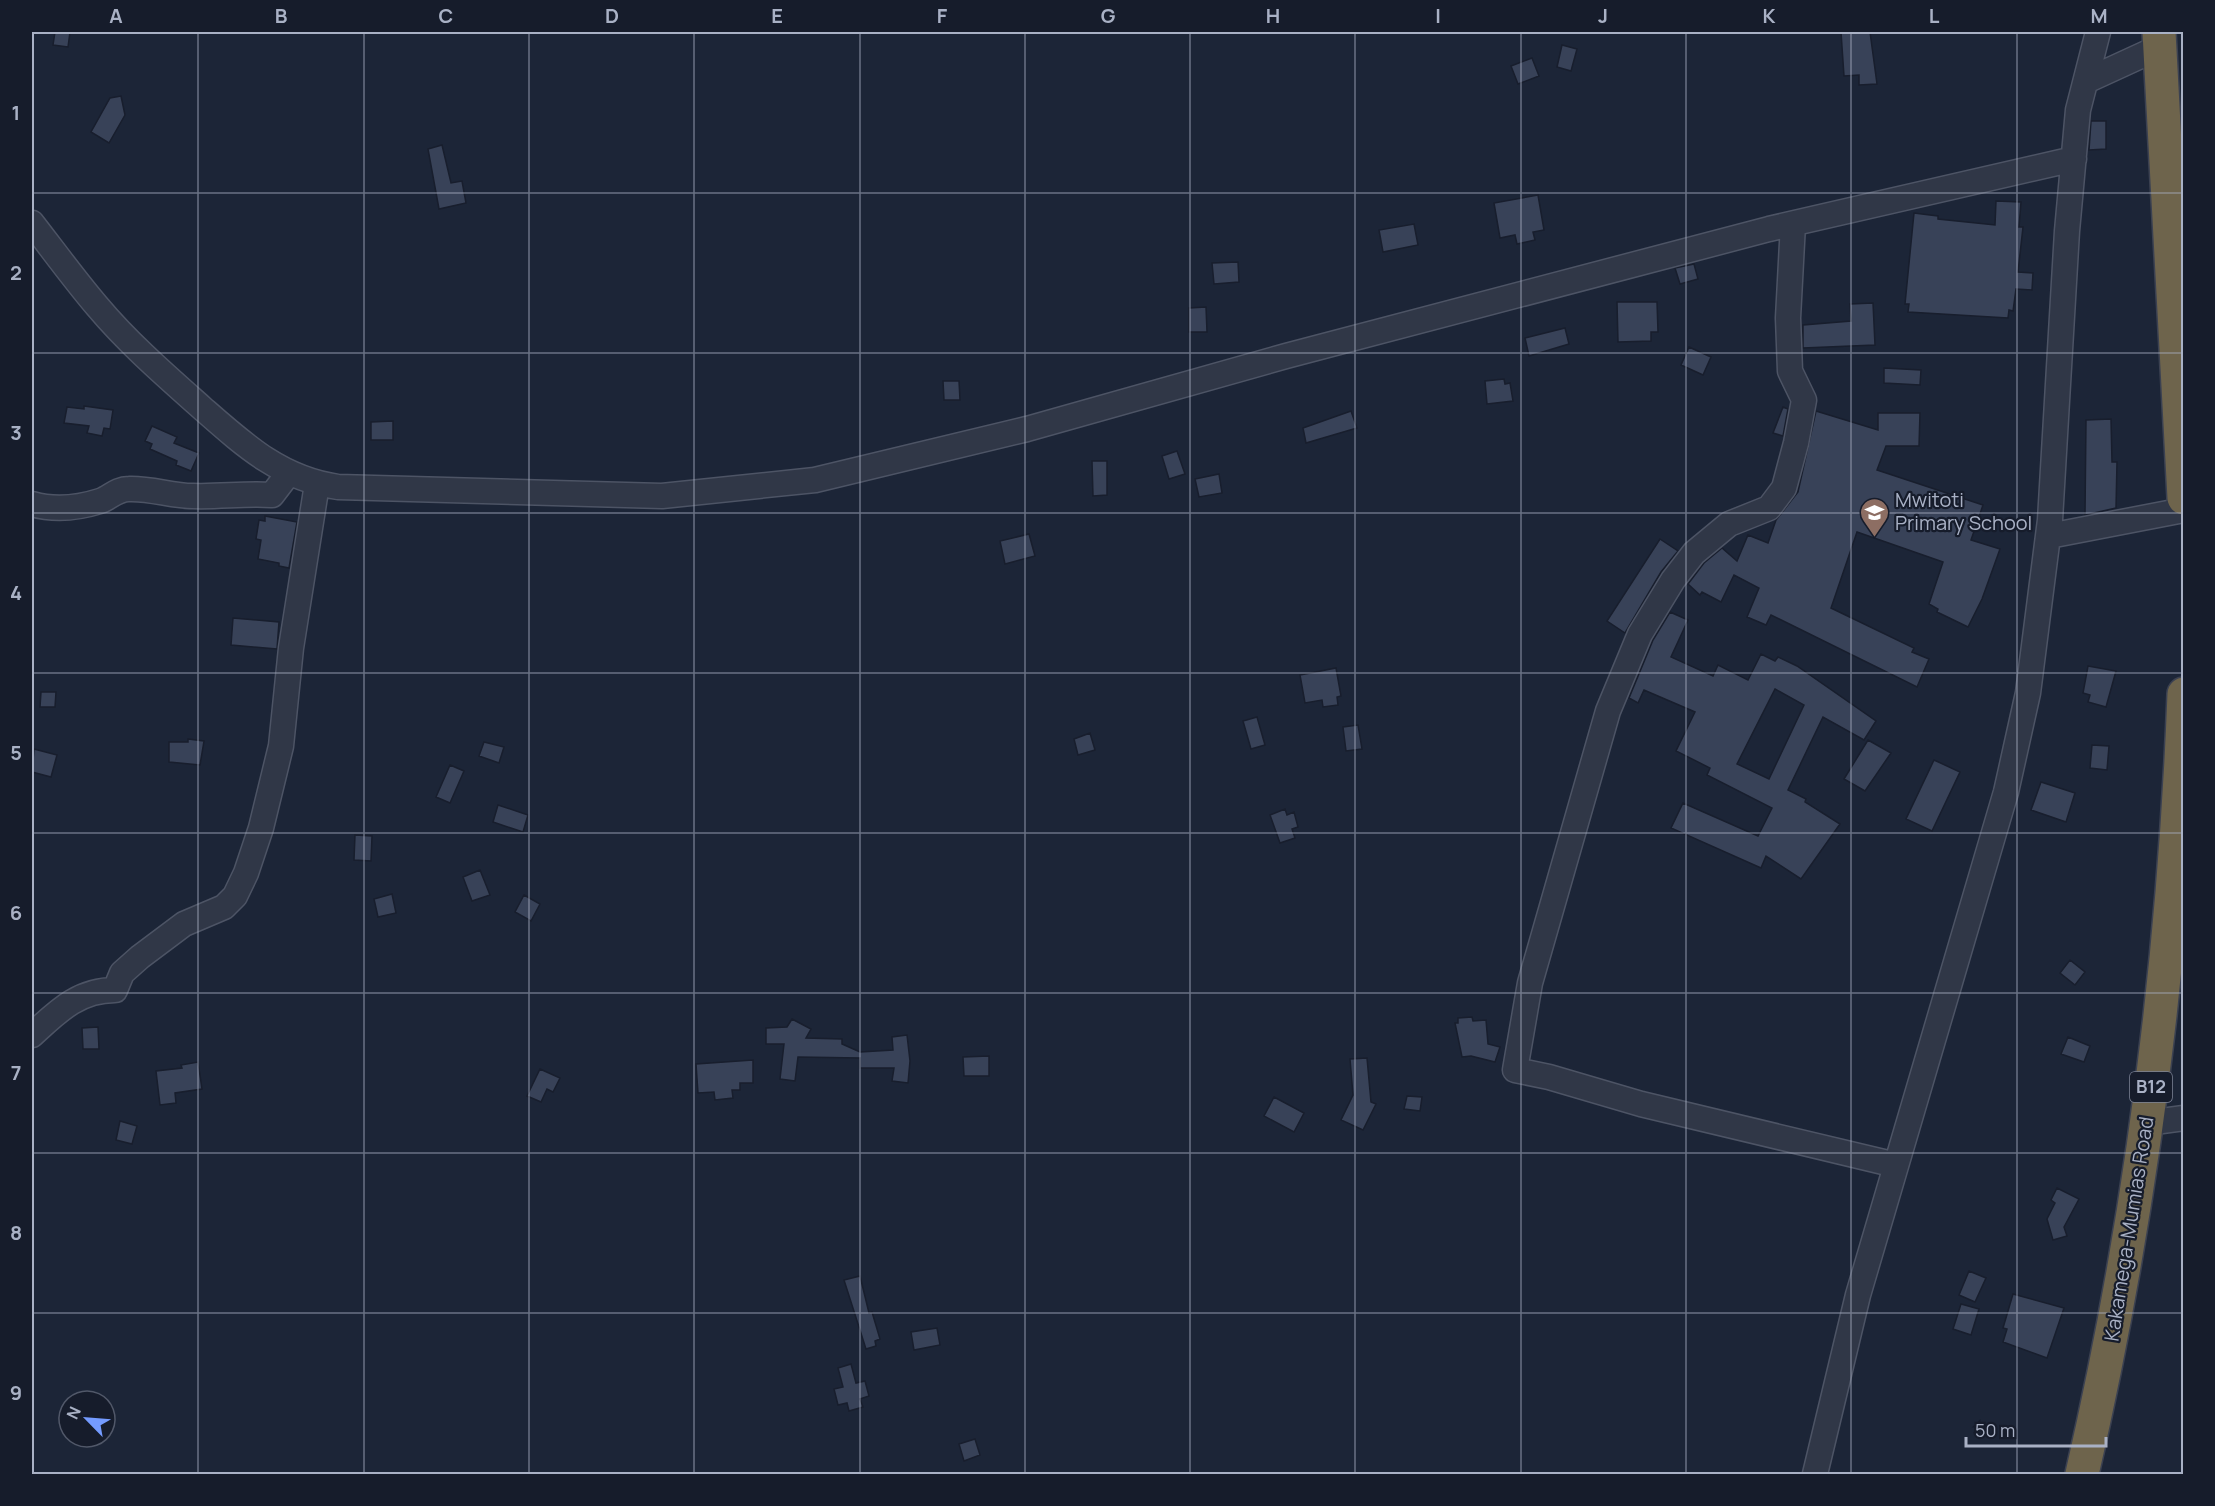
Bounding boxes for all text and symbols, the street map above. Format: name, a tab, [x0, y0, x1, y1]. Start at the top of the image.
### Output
text: A	[109, 2, 123, 29]
text: B	[275, 2, 288, 29]
text: C	[439, 2, 453, 29]
text: D	[605, 2, 619, 29]
text: E	[771, 2, 783, 29]
text: F	[937, 2, 948, 29]
text: G	[1101, 2, 1116, 29]
text: H	[1266, 2, 1280, 29]
text: I	[1435, 2, 1441, 29]
text: J	[1598, 2, 1608, 29]
text: K	[1763, 2, 1776, 29]
text: L	[1929, 2, 1940, 29]
text: M	[2090, 2, 2108, 29]
text: 1	[12, 99, 20, 126]
text: 2	[10, 259, 22, 286]
text: 3	[10, 419, 22, 446]
place label: Mwitoti Primary School	[1895, 486, 2032, 536]
school or university icon: Mwitoti Primary School	[1858, 496, 1890, 538]
text: 4	[10, 579, 22, 606]
text: 5	[10, 739, 22, 766]
text: 6	[10, 899, 22, 926]
text: 7	[11, 1059, 21, 1086]
road number: B12	[2130, 1072, 2172, 1102]
street label: Kakamega-Mumias Road	[2097, 1115, 2160, 1343]
text: 8	[10, 1219, 22, 1246]
text: 9	[10, 1379, 22, 1406]
north arrow	[57, 1389, 117, 1449]
text: N	[61, 1403, 86, 1423]
scale bar	[1966, 1410, 2106, 1448]
text: 50 m	[1975, 1418, 2015, 1442]

